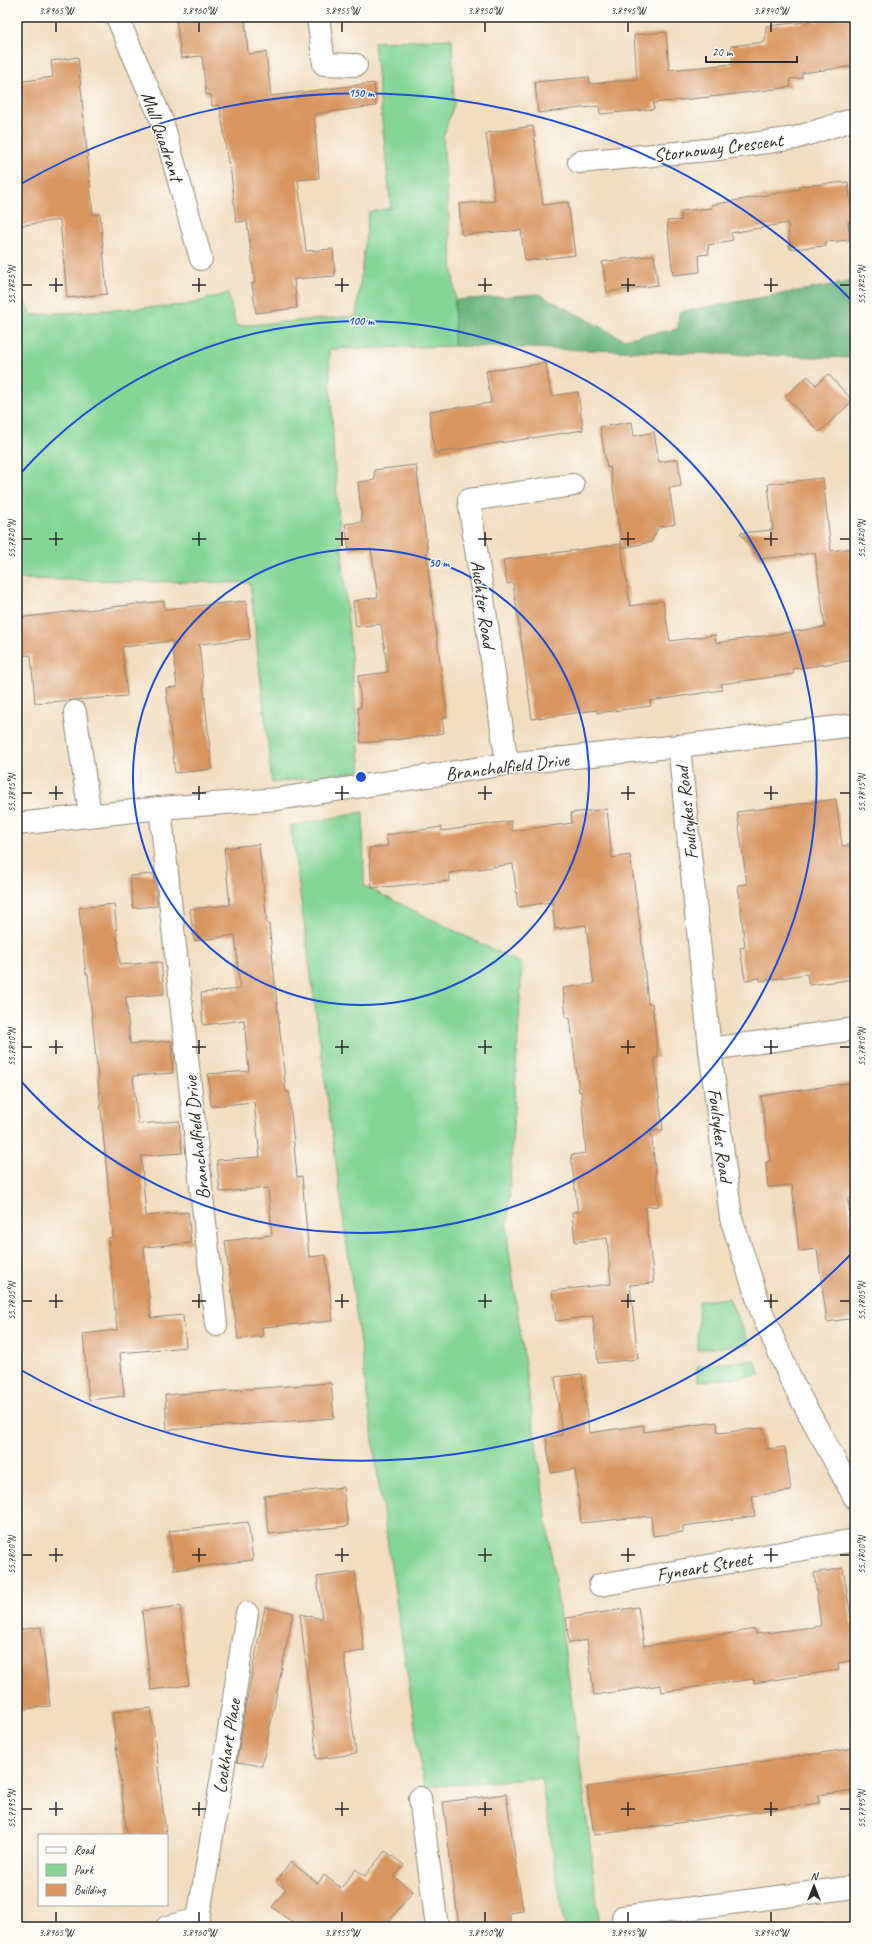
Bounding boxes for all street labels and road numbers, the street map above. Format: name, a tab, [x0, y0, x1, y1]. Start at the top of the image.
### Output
street label: Mull Quadrant	[136, 88, 189, 187]
street label: Stornoway Crescent	[652, 128, 786, 168]
street label: Auchter Road	[465, 559, 502, 653]
street label: Branchalfield Drive	[444, 747, 572, 786]
street label: Foulsykes Road	[670, 762, 704, 861]
street label: Branchalfield Drive	[178, 1073, 215, 1201]
street label: Foulsykes Road	[702, 1087, 738, 1186]
street label: Fyneart Street	[655, 1547, 755, 1587]
street label: Lockhart Place	[208, 1695, 247, 1795]

